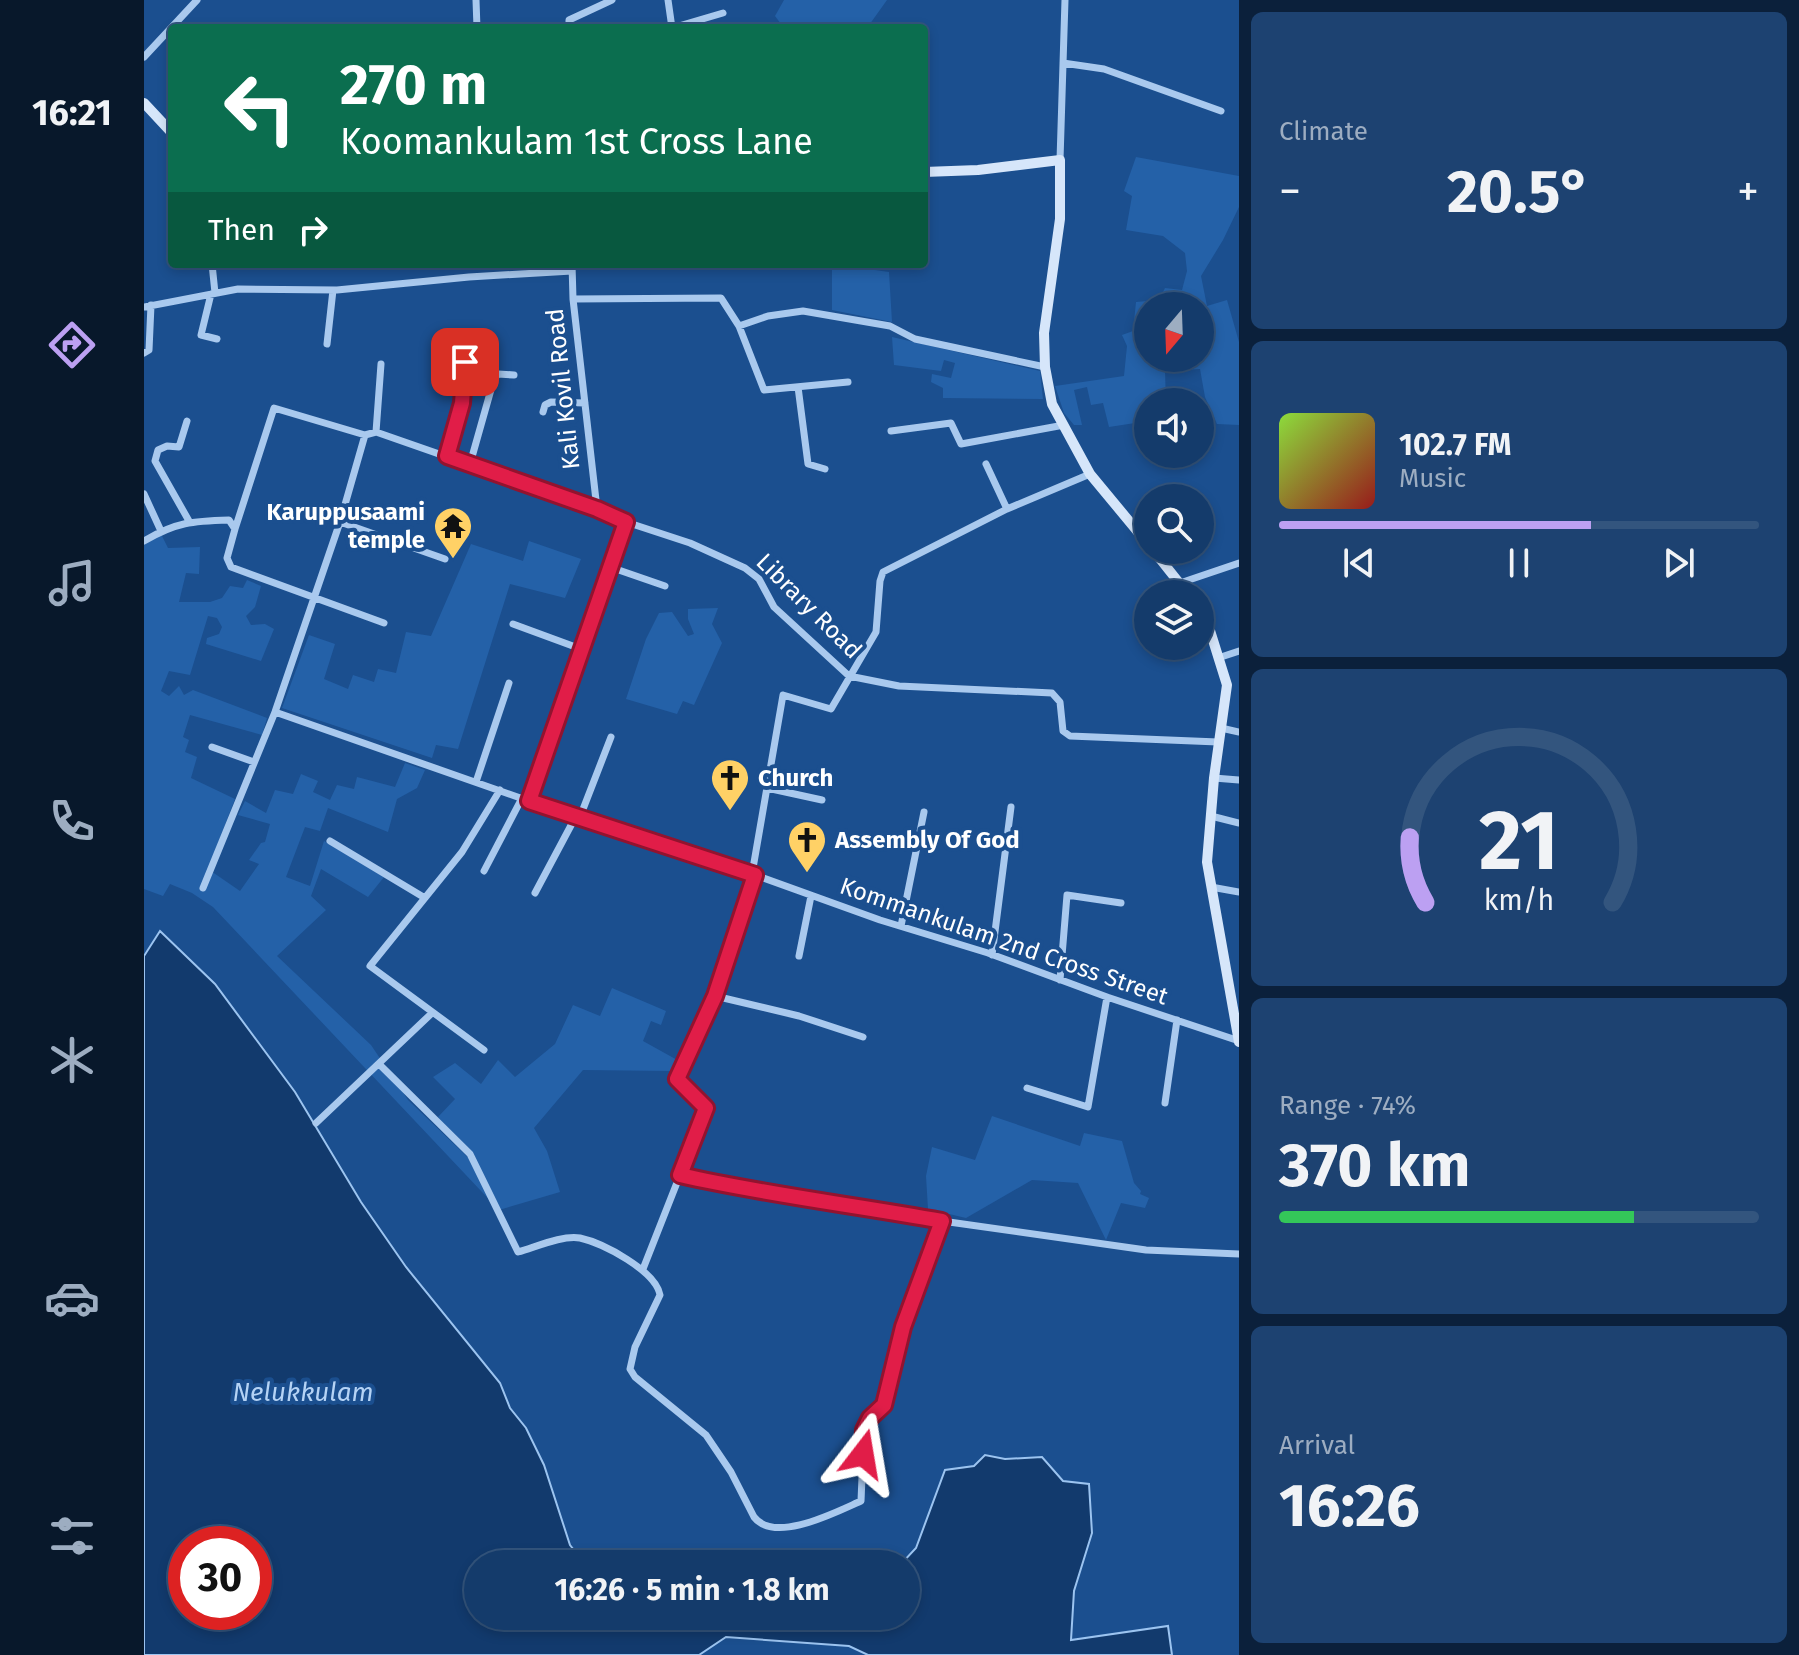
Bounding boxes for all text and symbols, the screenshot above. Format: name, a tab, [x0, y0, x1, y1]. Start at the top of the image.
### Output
text: 270 m	[340, 52, 487, 119]
icon: left	[208, 56, 312, 160]
text: 16:21	[32, 91, 112, 135]
text: Climate	[1279, 116, 1368, 147]
text: Koomankulam 1st Cross Lane	[340, 120, 813, 164]
text: 20.5°	[1447, 156, 1591, 228]
text: −	[1279, 165, 1301, 218]
text: +	[1737, 165, 1759, 218]
icon: right	[291, 208, 335, 252]
text: Then	[208, 212, 275, 248]
north arrow	[1134, 292, 1214, 372]
map controls	[1134, 292, 1214, 660]
street label: Kali Kovil Road	[541, 307, 585, 471]
icon: directions	[44, 317, 100, 373]
pin	[431, 328, 499, 396]
icon: arrive	[443, 340, 487, 384]
button: sound	[1134, 388, 1214, 468]
text: 102.7 FM	[1399, 427, 1511, 463]
text: Music	[1399, 463, 1466, 494]
button: search	[1134, 484, 1214, 564]
place label: Karuppusaami temple	[267, 498, 425, 554]
temple icon: Karuppusaami temple	[432, 505, 474, 560]
icon: previous	[1337, 541, 1381, 585]
icon: pause	[1497, 541, 1541, 585]
icon: next	[1657, 541, 1701, 585]
street label: Library Road	[751, 548, 867, 664]
icon: music	[44, 555, 100, 611]
button: layers	[1134, 580, 1214, 660]
church icon: Church	[709, 757, 751, 812]
place label: Church	[758, 764, 833, 792]
text: 21	[1479, 791, 1559, 891]
icon: phone	[44, 793, 100, 849]
church icon: Assembly Of God	[786, 819, 828, 874]
place label: Assembly Of God	[834, 826, 1020, 854]
street label: Kommankulam 2nd Cross Street	[836, 872, 1172, 1011]
text: km/h	[1484, 884, 1554, 919]
icon: climate	[44, 1032, 100, 1088]
text: Range · 74%	[1279, 1090, 1416, 1121]
text: 370 km	[1279, 1130, 1470, 1202]
icon: car	[44, 1270, 100, 1326]
water label: Nelukkulam	[232, 1377, 374, 1408]
position arrow	[821, 1412, 905, 1496]
text: Arrival	[1279, 1430, 1355, 1461]
text: 16:26	[1279, 1470, 1420, 1542]
icon: filters	[44, 1508, 100, 1564]
speed limit sign: 30	[168, 1526, 272, 1630]
text: 16:26 · 5 min · 1.8 km	[554, 1572, 830, 1608]

